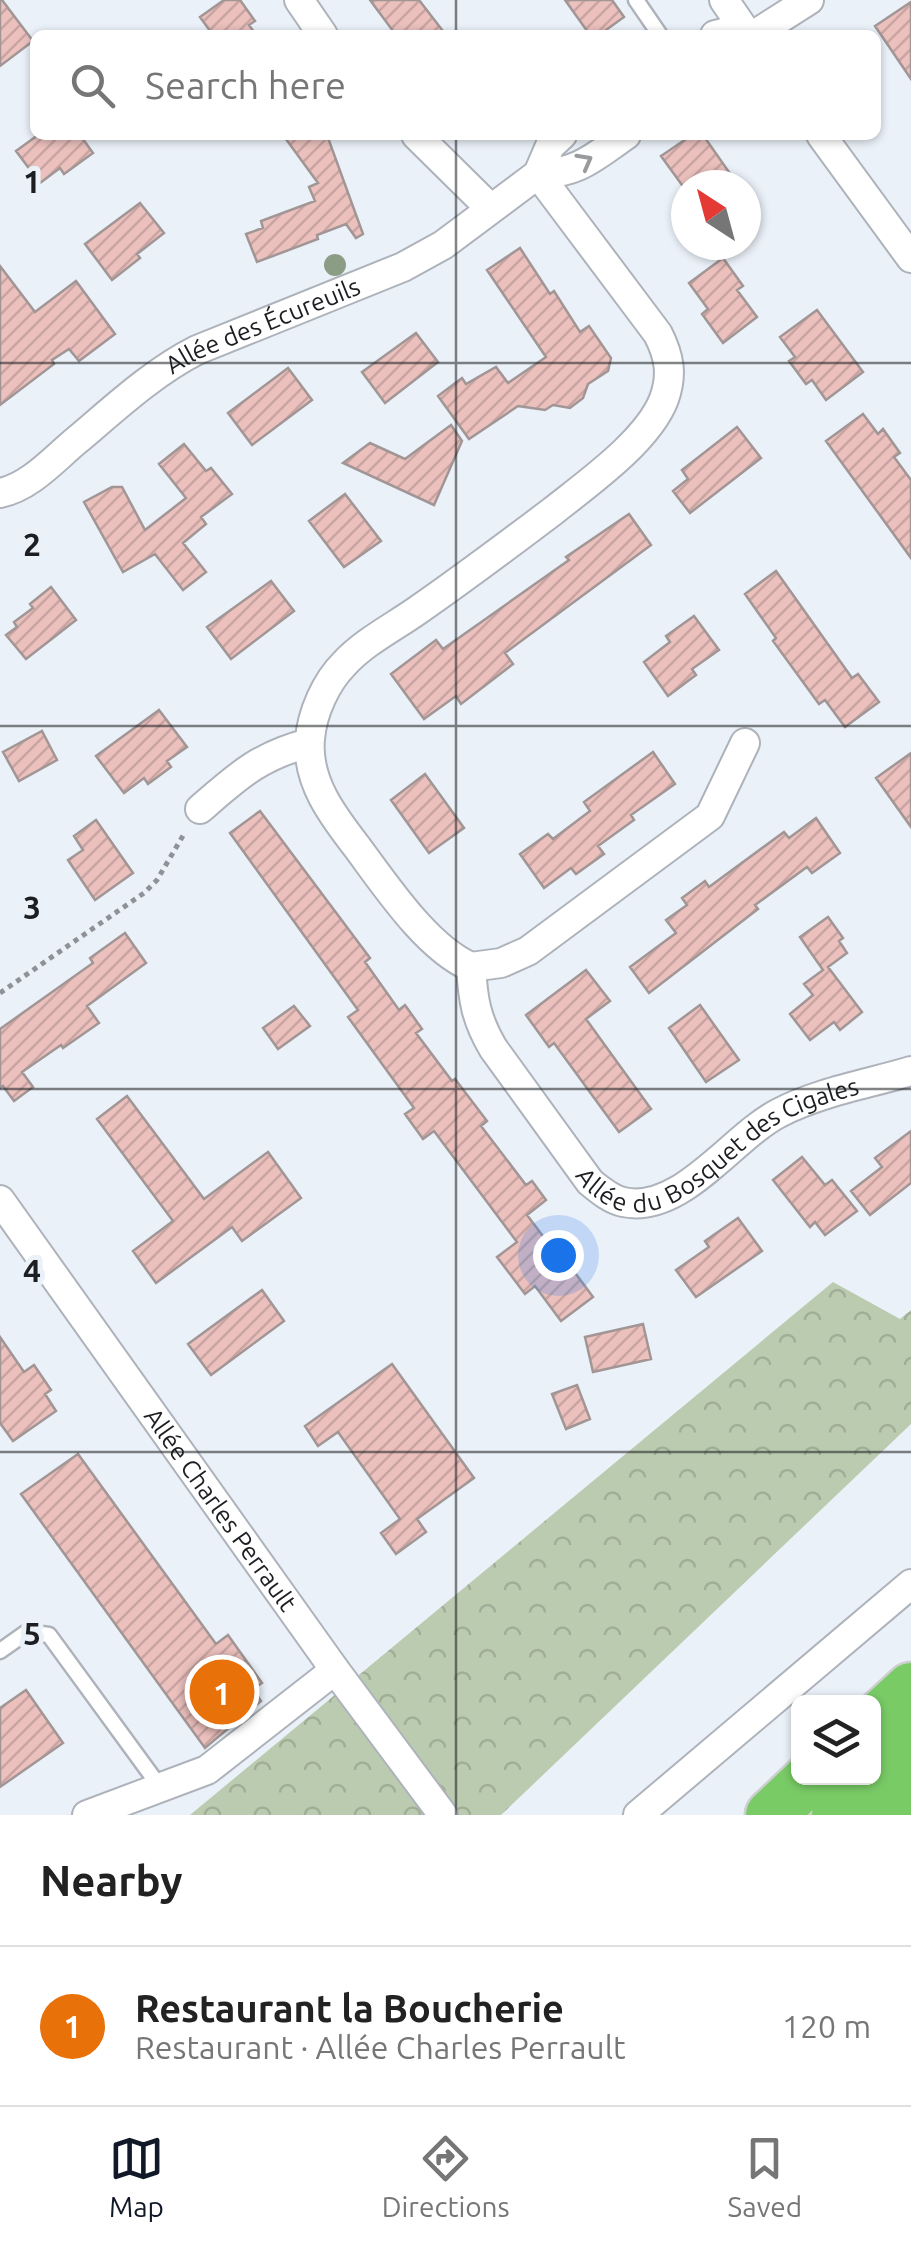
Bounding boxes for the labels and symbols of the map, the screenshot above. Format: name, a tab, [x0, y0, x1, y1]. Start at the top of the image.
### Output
one-way arrow	[574, 154, 592, 174]
text: 1	[23, 163, 41, 199]
north arrow	[671, 170, 761, 260]
street label: Allée des Écureuils	[160, 272, 364, 379]
text: 2	[23, 526, 41, 562]
text: 3	[23, 889, 41, 925]
street label: Allée du Bosquet des Cigales	[570, 1072, 862, 1218]
your location	[533, 1230, 584, 1281]
text: 4	[23, 1252, 41, 1288]
street label: Allée Charles Perrault	[139, 1403, 302, 1616]
text: 5	[23, 1615, 41, 1651]
pin: 1	[190, 1654, 254, 1730]

